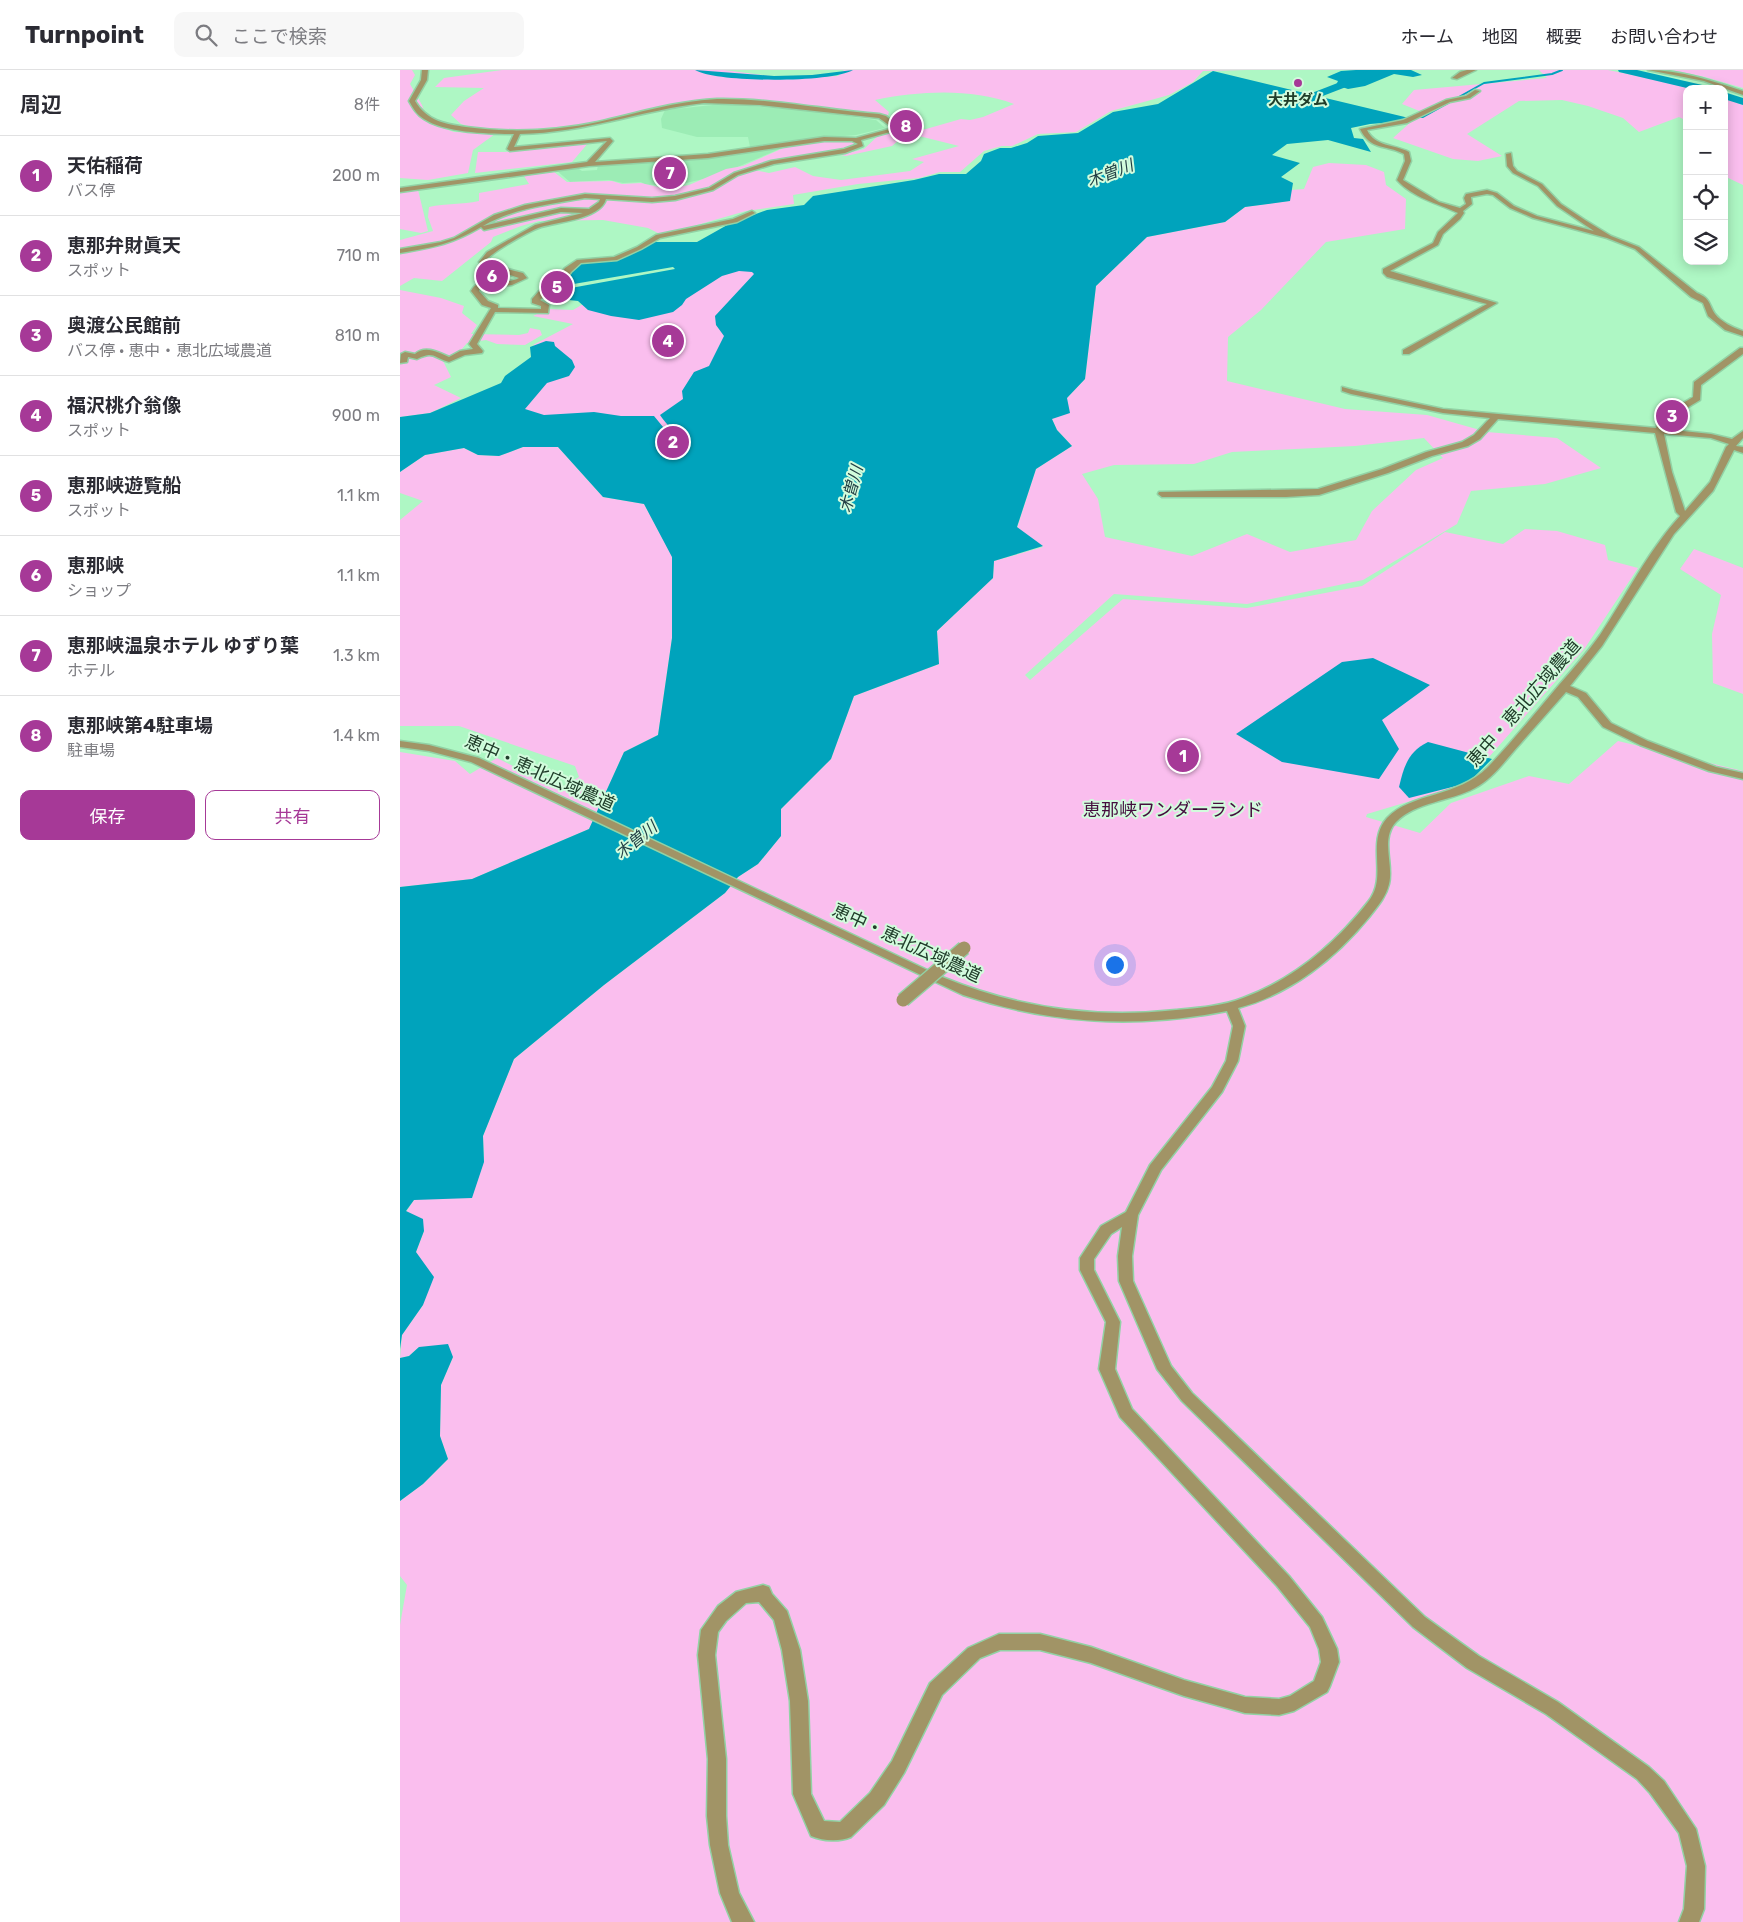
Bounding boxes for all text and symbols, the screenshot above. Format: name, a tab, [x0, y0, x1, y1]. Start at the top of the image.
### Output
search box	[174, 12, 524, 57]
text: Turnpoint	[25, 21, 144, 49]
icon: search	[192, 21, 220, 49]
text: ここで検索	[232, 25, 327, 48]
text: ホーム	[1401, 26, 1454, 48]
text: 地図	[1482, 26, 1518, 48]
text: 概要	[1546, 26, 1582, 48]
text: お問い合わせ	[1610, 26, 1718, 48]
marker: 大井ダム	[1292, 77, 1304, 89]
map controls	[1683, 85, 1728, 265]
button: +	[1683, 85, 1728, 130]
place label: 大井ダム	[1268, 91, 1328, 109]
text: 周辺	[20, 92, 62, 117]
text: 8件	[354, 95, 380, 114]
pin: 8	[890, 107, 922, 145]
button: −	[1683, 130, 1728, 175]
text: 天佑稲荷	[67, 154, 143, 177]
pin: 7	[654, 154, 686, 192]
water label: 木曽川	[1084, 155, 1138, 190]
text: 1	[32, 166, 40, 185]
text: 200 m	[332, 166, 380, 185]
button: locate	[1683, 175, 1728, 220]
text: バス停	[67, 181, 115, 200]
button: layers	[1683, 220, 1728, 265]
text: 恵那弁財眞天	[67, 234, 181, 257]
text: 2	[31, 246, 41, 265]
text: 710 m	[337, 246, 380, 265]
pin: 6	[476, 257, 508, 295]
text: スポット	[67, 261, 131, 280]
pin: 5	[541, 268, 573, 306]
text: 奥渡公民館前	[67, 314, 181, 337]
pin: 4	[652, 322, 684, 360]
text: 3	[31, 326, 41, 345]
text: 810 m	[335, 326, 380, 345]
text: バス停 · 恵中・恵北広域農道	[67, 341, 272, 360]
text: 福沢桃介翁像	[67, 394, 181, 417]
pin: 3	[1656, 397, 1688, 435]
text: 4	[31, 406, 41, 425]
text: 900 m	[332, 406, 380, 425]
text: スポット	[67, 421, 131, 440]
pin: 2	[657, 423, 689, 461]
water label: 木曽川	[836, 461, 867, 515]
text: 恵那峡遊覧船	[67, 474, 181, 497]
text: 5	[31, 486, 41, 505]
text: 1.1 km	[337, 486, 380, 505]
text: スポット	[67, 501, 131, 520]
text: 恵那峡	[67, 554, 124, 577]
text: 6	[31, 566, 41, 585]
text: 1.1 km	[337, 566, 380, 585]
text: ショップ	[67, 581, 131, 600]
text: 恵那峡温泉ホテル ゆずり葉	[67, 634, 299, 657]
street label: 恵中・恵北広域農道	[1463, 635, 1585, 771]
text: 7	[31, 646, 41, 665]
text: 1.3 km	[333, 646, 380, 665]
text: ホテル	[67, 661, 115, 680]
text: 恵那峡第4駐車場	[67, 714, 213, 737]
text: 8	[31, 726, 41, 745]
text: 1.4 km	[333, 726, 380, 745]
street label: 恵中・恵北広域農道	[462, 730, 618, 816]
pin: 1	[1167, 737, 1199, 775]
text: 駐車場	[67, 741, 115, 760]
button: 保存	[20, 790, 195, 840]
button: 共有	[205, 790, 380, 840]
park label: 恵那峡ワンダーランド	[1083, 799, 1263, 821]
water label: 木曽川	[611, 816, 662, 862]
street label: 恵中・恵北広域農道	[829, 899, 985, 987]
your location	[1102, 952, 1128, 978]

